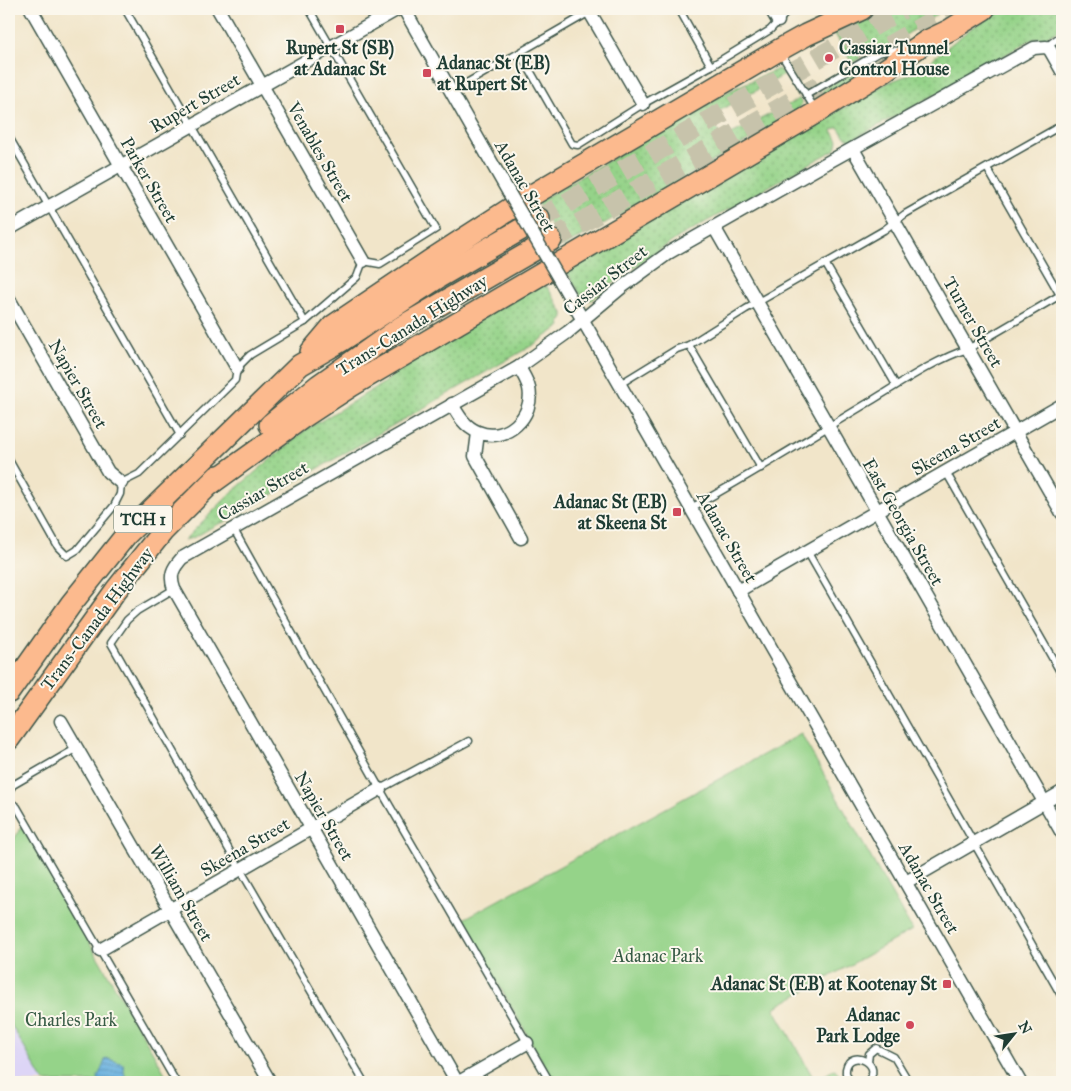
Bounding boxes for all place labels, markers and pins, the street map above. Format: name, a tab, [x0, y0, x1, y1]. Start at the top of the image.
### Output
marker: Rupert St (SB) at Adanac St	[334, 23, 346, 35]
place label: Rupert St (SB) at Adanac St	[286, 37, 394, 80]
place label: Cassiar Tunnel Control House	[839, 37, 950, 80]
place label: Adanac St (EB) at Rupert St	[436, 52, 550, 96]
marker: Cassiar Tunnel Control House	[823, 52, 835, 64]
marker: Adanac St (EB) at Rupert St	[421, 67, 433, 79]
place label: Adanac St (EB) at Skeena St	[553, 491, 668, 534]
marker: Adanac St (EB) at Skeena St	[671, 506, 683, 518]
place label: Adanac St (EB) at Kootenay St	[710, 973, 938, 996]
marker: Adanac St (EB) at Kootenay St	[941, 978, 953, 990]
place label: Adanac Park Lodge	[816, 1004, 901, 1048]
marker: Adanac Park Lodge	[904, 1019, 916, 1031]

